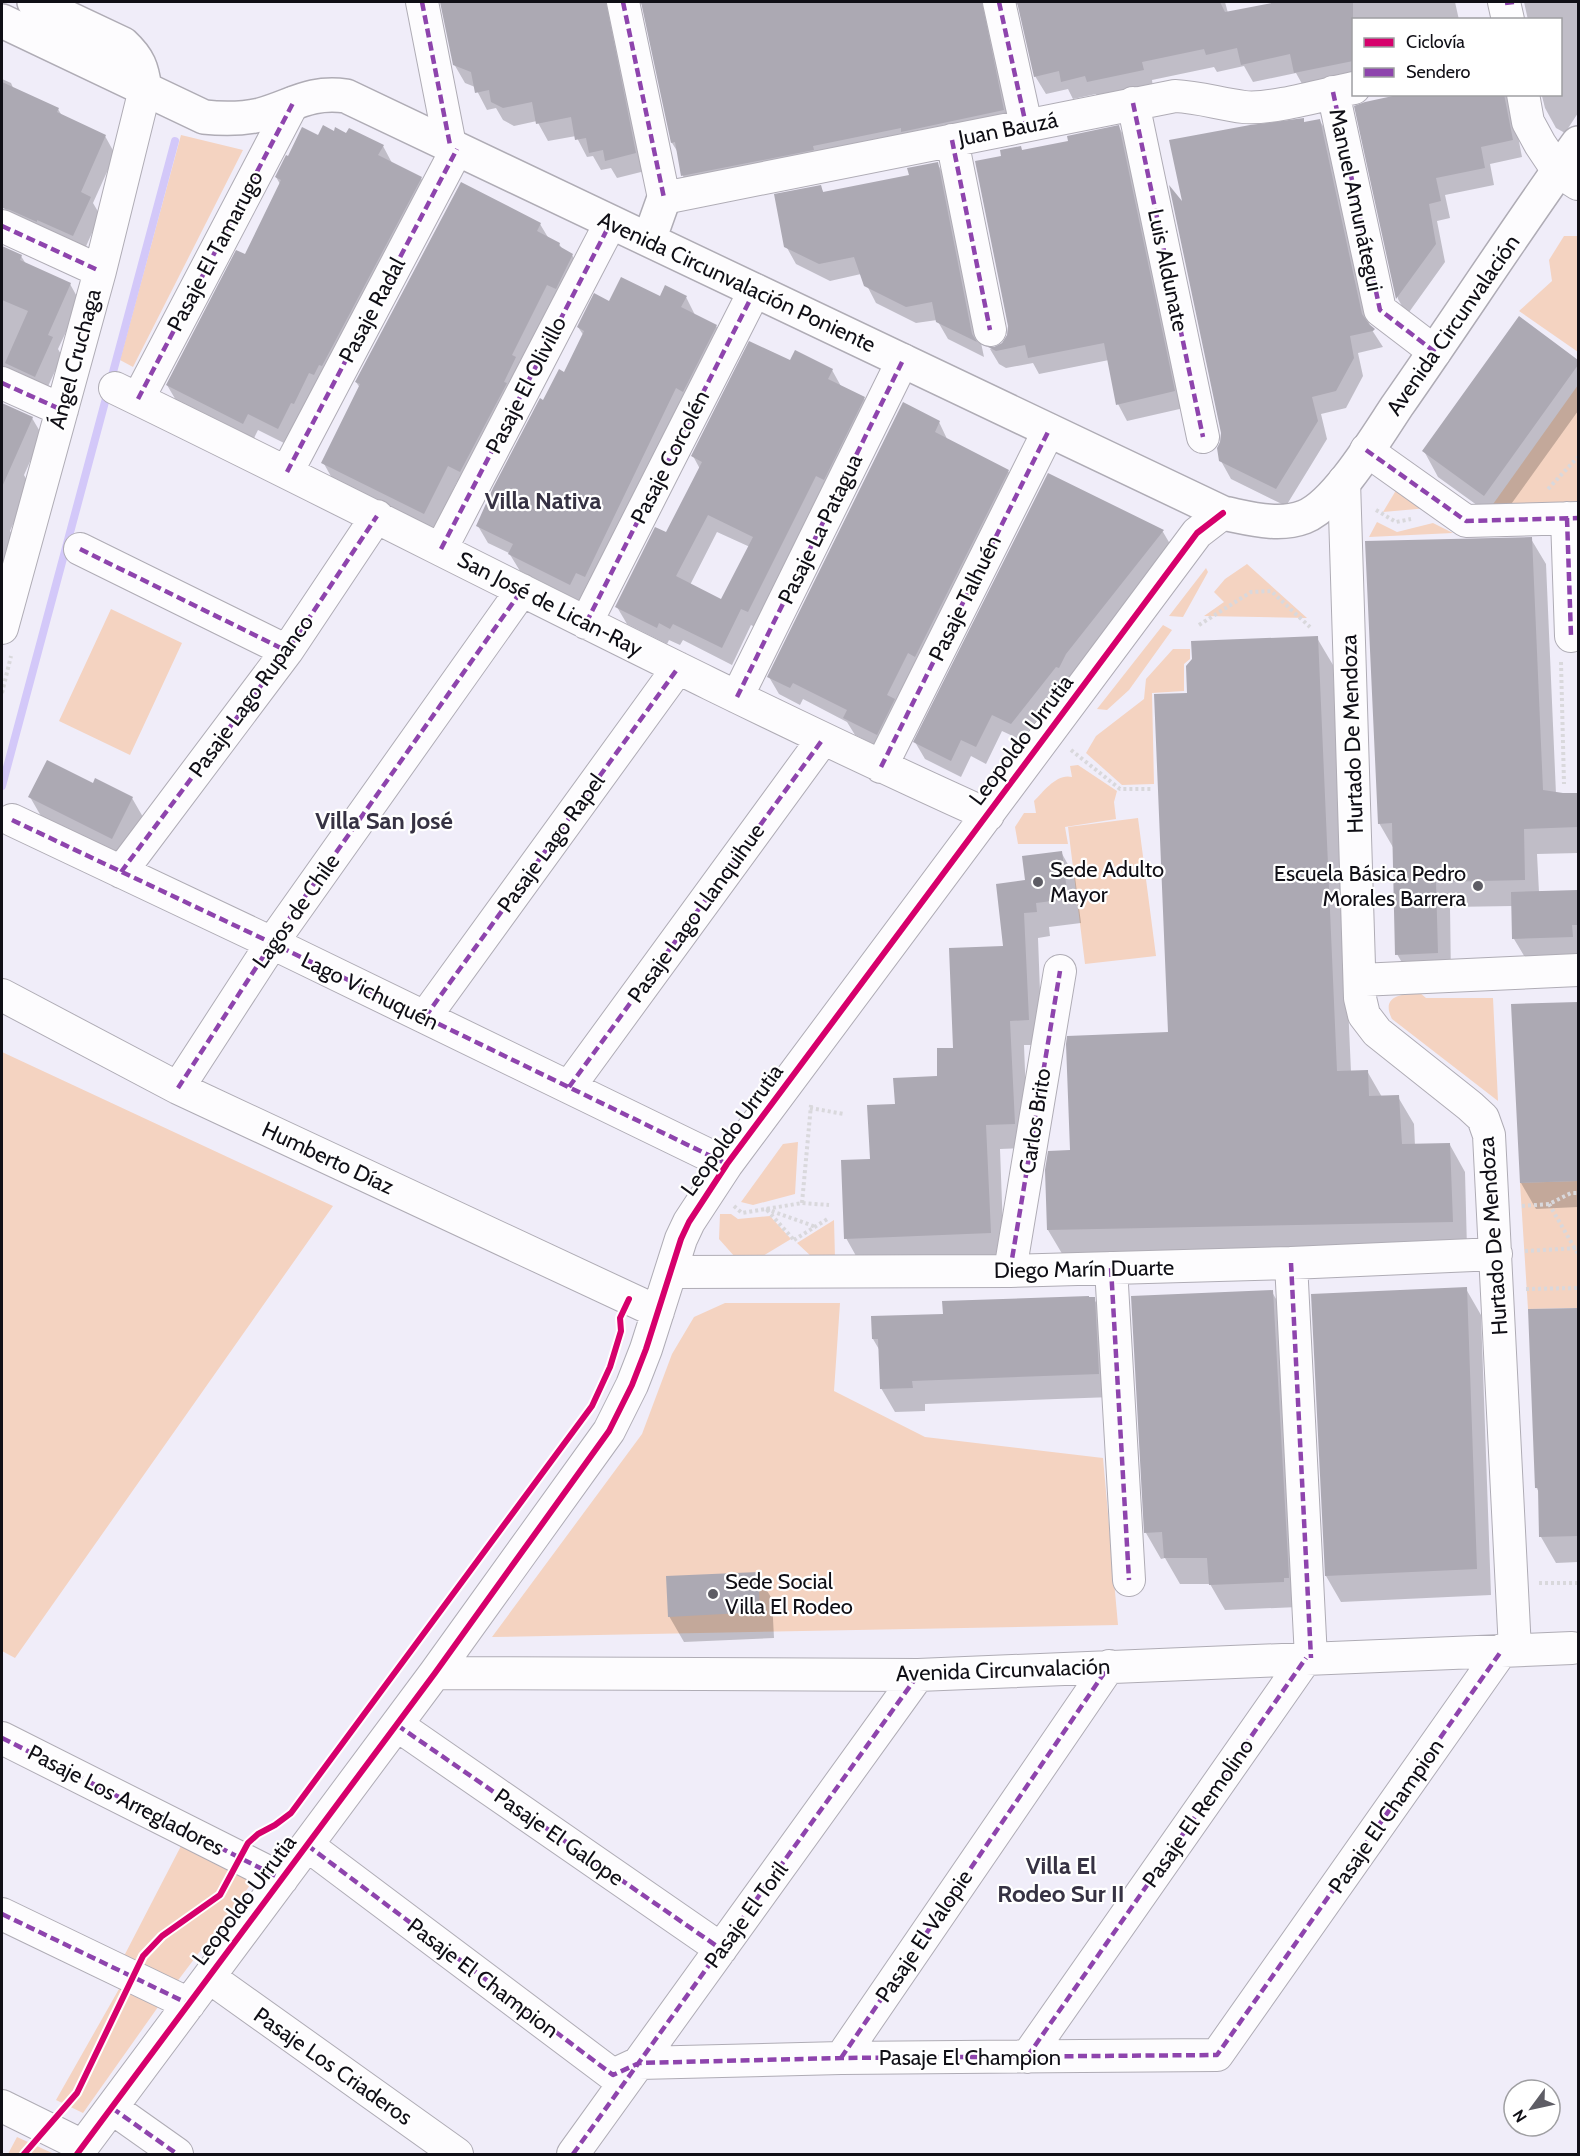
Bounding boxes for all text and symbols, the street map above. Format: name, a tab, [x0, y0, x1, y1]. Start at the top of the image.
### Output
legend	[1352, 18, 1562, 96]
text: Ciclovía	[1406, 31, 1465, 53]
text: Sendero	[1406, 61, 1470, 83]
street label: Juan Bauzá	[955, 106, 1060, 152]
street label: Manuel Amunátegui	[1323, 106, 1389, 294]
street label: Pasaje El Tamarugo	[161, 166, 269, 336]
street label: Avenida Circunvalación Poniente	[594, 206, 880, 358]
street label: Luis Aldunate	[1142, 206, 1194, 334]
street label: Avenida Circunvalación	[1380, 229, 1526, 421]
street label: Pasaje Radal	[333, 252, 411, 367]
street label: Ángel Cruchaga	[43, 285, 107, 432]
street label: Pasaje El Olivillo	[480, 312, 572, 458]
street label: Pasaje Corcolén	[625, 386, 715, 528]
street label: Pasaje La Patagua	[772, 449, 868, 608]
district label: Villa Nativa	[485, 486, 601, 515]
street label: Pasaje Talhuén	[923, 531, 1007, 665]
street label: San José de Lican-Ray	[453, 546, 647, 662]
street label: Pasaje Lago Rupanco	[183, 609, 319, 783]
street label: Hurtado De Mendoza	[1335, 634, 1369, 834]
street label: Leopoldo Urrutia	[963, 669, 1079, 811]
street label: Pasaje Lago Rapel	[491, 768, 611, 918]
district label: Villa San José	[315, 806, 453, 835]
street label: Pasaje Lago Llanquihue	[622, 818, 770, 1008]
street label: Lagos de Chile	[247, 849, 345, 973]
place label: Sede Adulto Mayor	[1050, 856, 1164, 908]
place label: Escuela Básica Pedro Morales Barrera	[1274, 860, 1466, 912]
marker: Sede Adulto Mayor	[1031, 875, 1045, 889]
marker: Escuela Básica Pedro Morales Barrera	[1471, 879, 1485, 893]
street label: Lago Vichuquén	[297, 946, 443, 1036]
street label: Leopoldo Urrutia	[675, 1058, 789, 1201]
street label: Carlos Brito	[1013, 1066, 1057, 1176]
street label: Humberto Díaz	[258, 1116, 398, 1200]
street label: Hurtado De Mendoza	[1473, 1135, 1513, 1336]
street label: Diego Marín Duarte	[994, 1254, 1174, 1284]
place label: Sede Social Villa El Rodeo	[725, 1568, 853, 1620]
marker: Sede Social Villa El Rodeo	[706, 1587, 720, 1601]
street label: Avenida Circunvalación	[895, 1653, 1111, 1687]
street label: Pasaje El Remolino	[1137, 1733, 1259, 1893]
street label: Pasaje El Champion	[1323, 1734, 1449, 1898]
street label: Pasaje Los Arregladores	[23, 1739, 229, 1861]
street label: Pasaje El Galope	[489, 1782, 629, 1892]
street label: Leopoldo Urrutia	[186, 1829, 302, 1971]
district label: Villa El Rodeo Sur II	[997, 1851, 1125, 1908]
street label: Pasaje El Toril	[698, 1856, 794, 1973]
street label: Pasaje El Valopie	[870, 1865, 978, 2007]
street label: Pasaje El Champion	[402, 1912, 564, 2044]
street label: Pasaje Los Criaderos	[249, 2001, 417, 2131]
street label: Pasaje El Champion	[879, 2044, 1061, 2071]
north arrow	[1502, 2078, 1562, 2138]
text: N	[1509, 2106, 1531, 2126]

